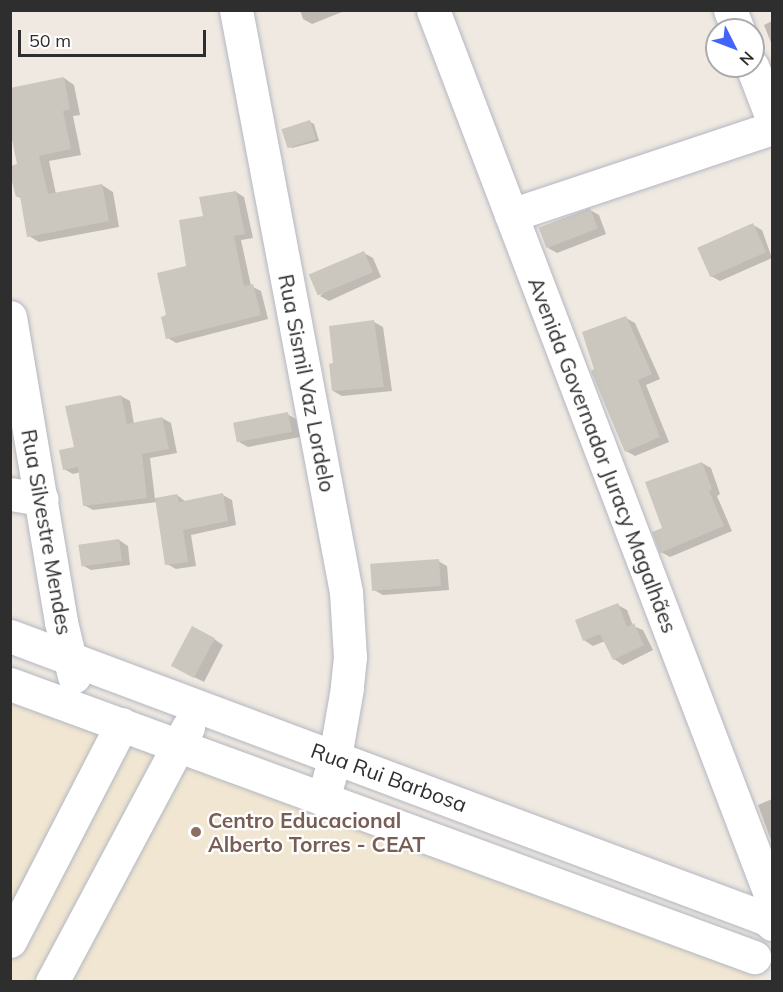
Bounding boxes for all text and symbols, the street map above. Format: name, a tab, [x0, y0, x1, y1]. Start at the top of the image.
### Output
scale bar	[21, 18, 208, 56]
north arrow	[705, 18, 765, 78]
text: 50 m	[29, 29, 71, 52]
text: N	[735, 48, 758, 70]
street label: Rua Sismil Vaz Lordelo	[274, 272, 340, 494]
street label: Avenida Governador Juracy Magalhães	[523, 274, 683, 636]
street label: Rua Silvestre Mendes	[16, 427, 78, 637]
street label: Rua Rui Barbosa	[308, 737, 470, 817]
place label: Centro Educacional Alberto Torres - CEAT	[208, 807, 425, 857]
marker: Centro Educacional Alberto Torres - CEAT	[189, 825, 203, 839]

